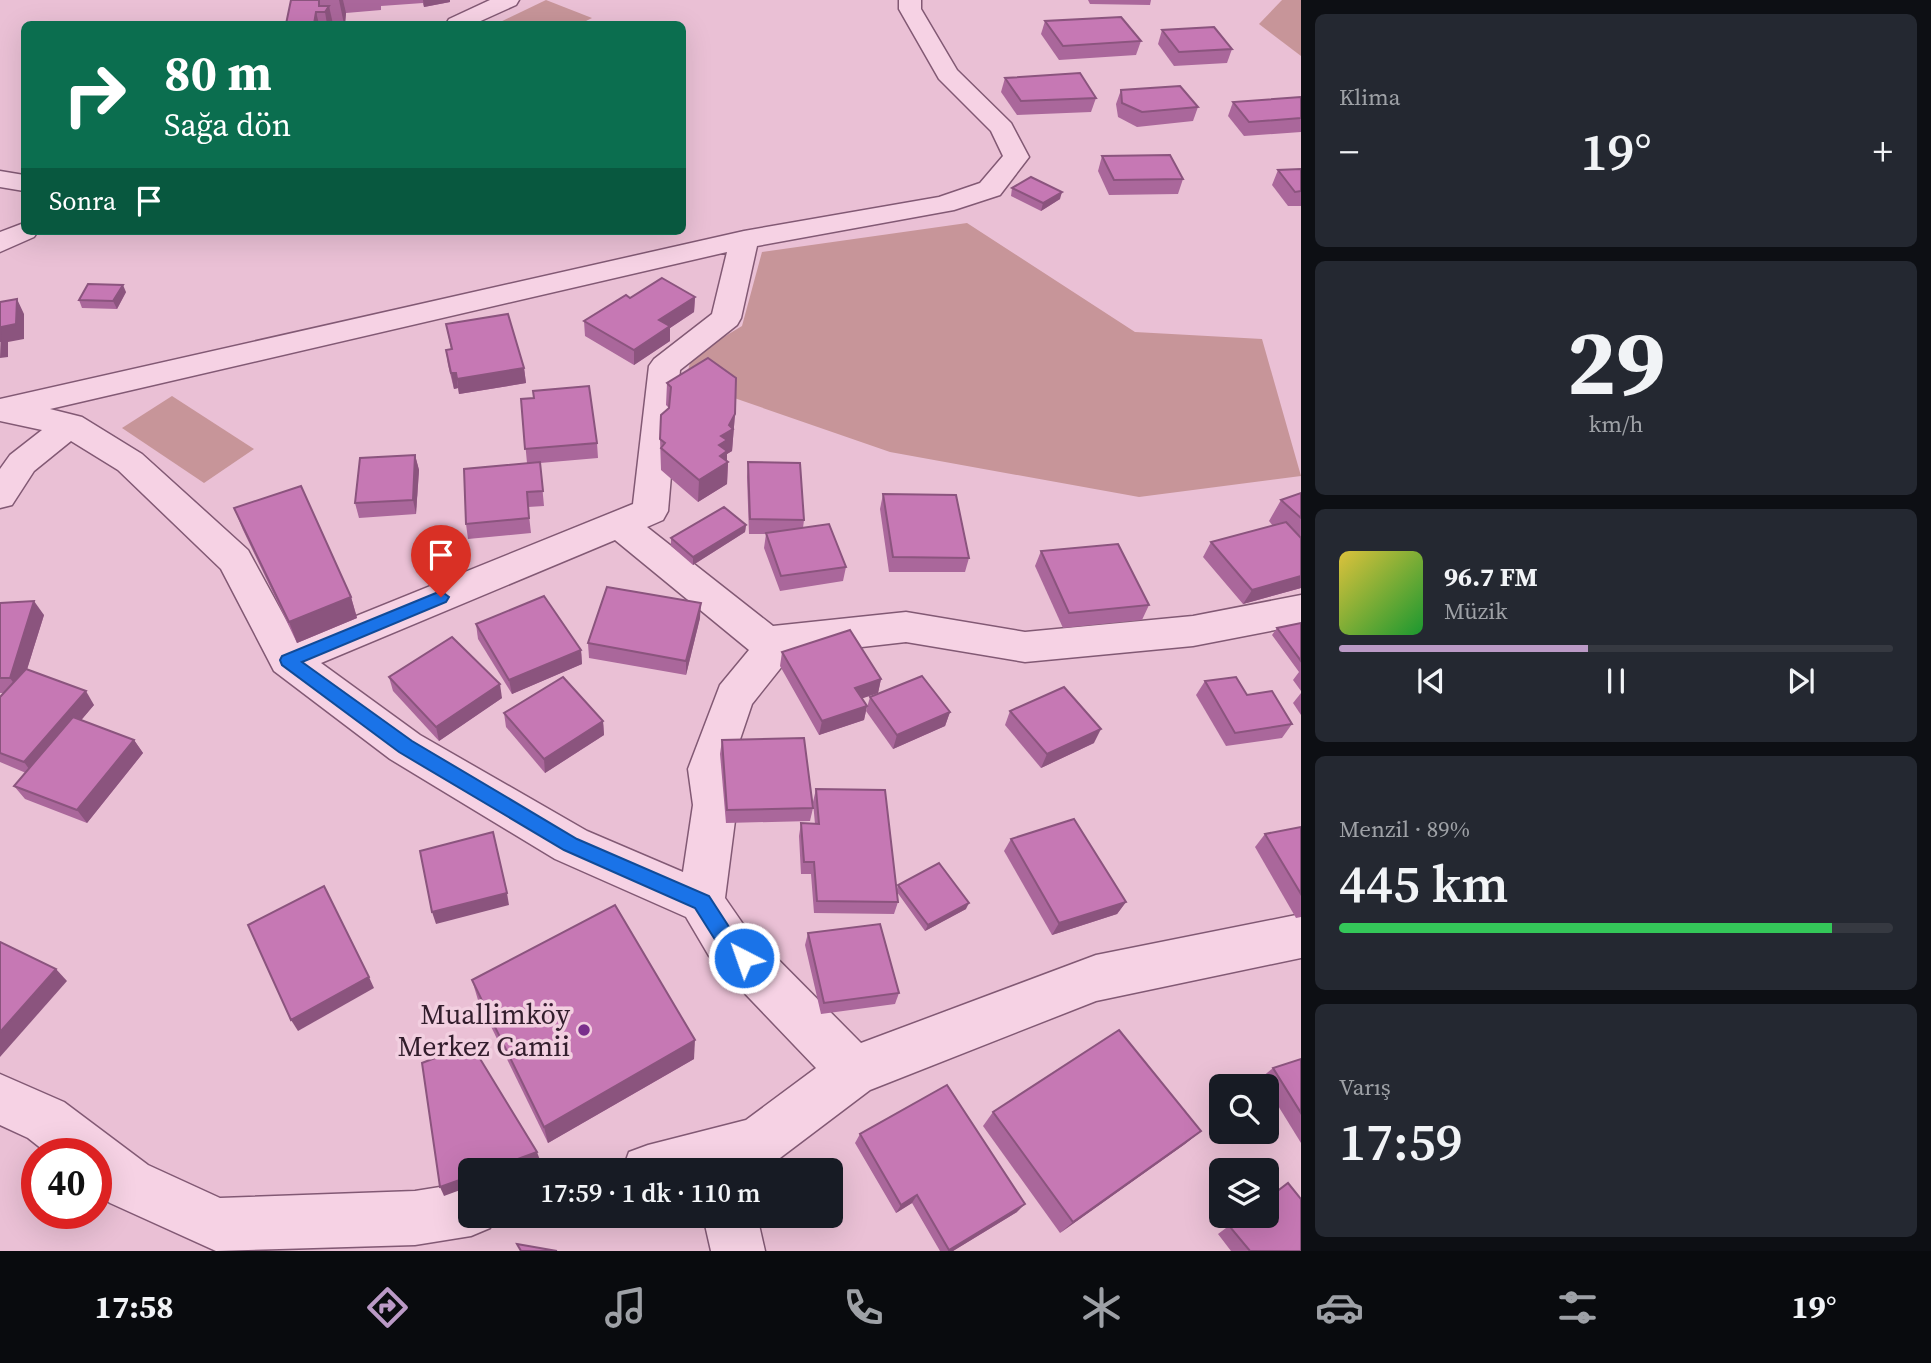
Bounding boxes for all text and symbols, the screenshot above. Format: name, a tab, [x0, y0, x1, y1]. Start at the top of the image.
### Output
text: 80 m	[164, 39, 272, 106]
icon: right	[49, 49, 140, 140]
text: Klima	[1339, 81, 1400, 113]
text: Sağa dön	[164, 103, 291, 147]
text: 19°	[1580, 116, 1652, 187]
text: −	[1339, 126, 1359, 178]
text: +	[1873, 126, 1893, 178]
icon: arrive	[130, 182, 168, 220]
text: Sonra	[49, 183, 116, 219]
text: 29	[1567, 300, 1665, 424]
text: km/h	[1589, 408, 1643, 440]
pin	[411, 525, 471, 597]
icon: arrive	[422, 536, 460, 574]
text: 96.7 FM	[1444, 559, 1538, 595]
text: Müzik	[1444, 595, 1508, 627]
icon: previous	[1412, 662, 1450, 700]
icon: pause	[1597, 662, 1635, 700]
icon: next	[1782, 662, 1820, 700]
text: Menzil · 89%	[1339, 813, 1470, 845]
text: 445 km	[1339, 848, 1508, 919]
position arrow	[707, 921, 781, 995]
place label: Muallimköy Merkez Camii	[397, 995, 571, 1065]
marker: Muallimköy Merkez Camii	[576, 1022, 592, 1038]
text: Varış	[1339, 1071, 1391, 1103]
map controls	[1209, 1074, 1279, 1228]
button: search	[1209, 1074, 1279, 1144]
text: 17:59	[1339, 1106, 1463, 1177]
speed limit sign: 40	[21, 1138, 112, 1229]
button: layers	[1209, 1158, 1279, 1228]
text: 17:59 · 1 dk · 110 m	[541, 1175, 760, 1211]
icon: directions	[363, 1283, 412, 1332]
icon: music	[601, 1283, 650, 1332]
icon: phone	[839, 1283, 888, 1332]
icon: climate	[1077, 1283, 1126, 1332]
icon: car	[1315, 1283, 1364, 1332]
icon: filters	[1553, 1283, 1602, 1332]
text: 17:58	[95, 1285, 174, 1329]
text: 19°	[1791, 1285, 1836, 1329]

